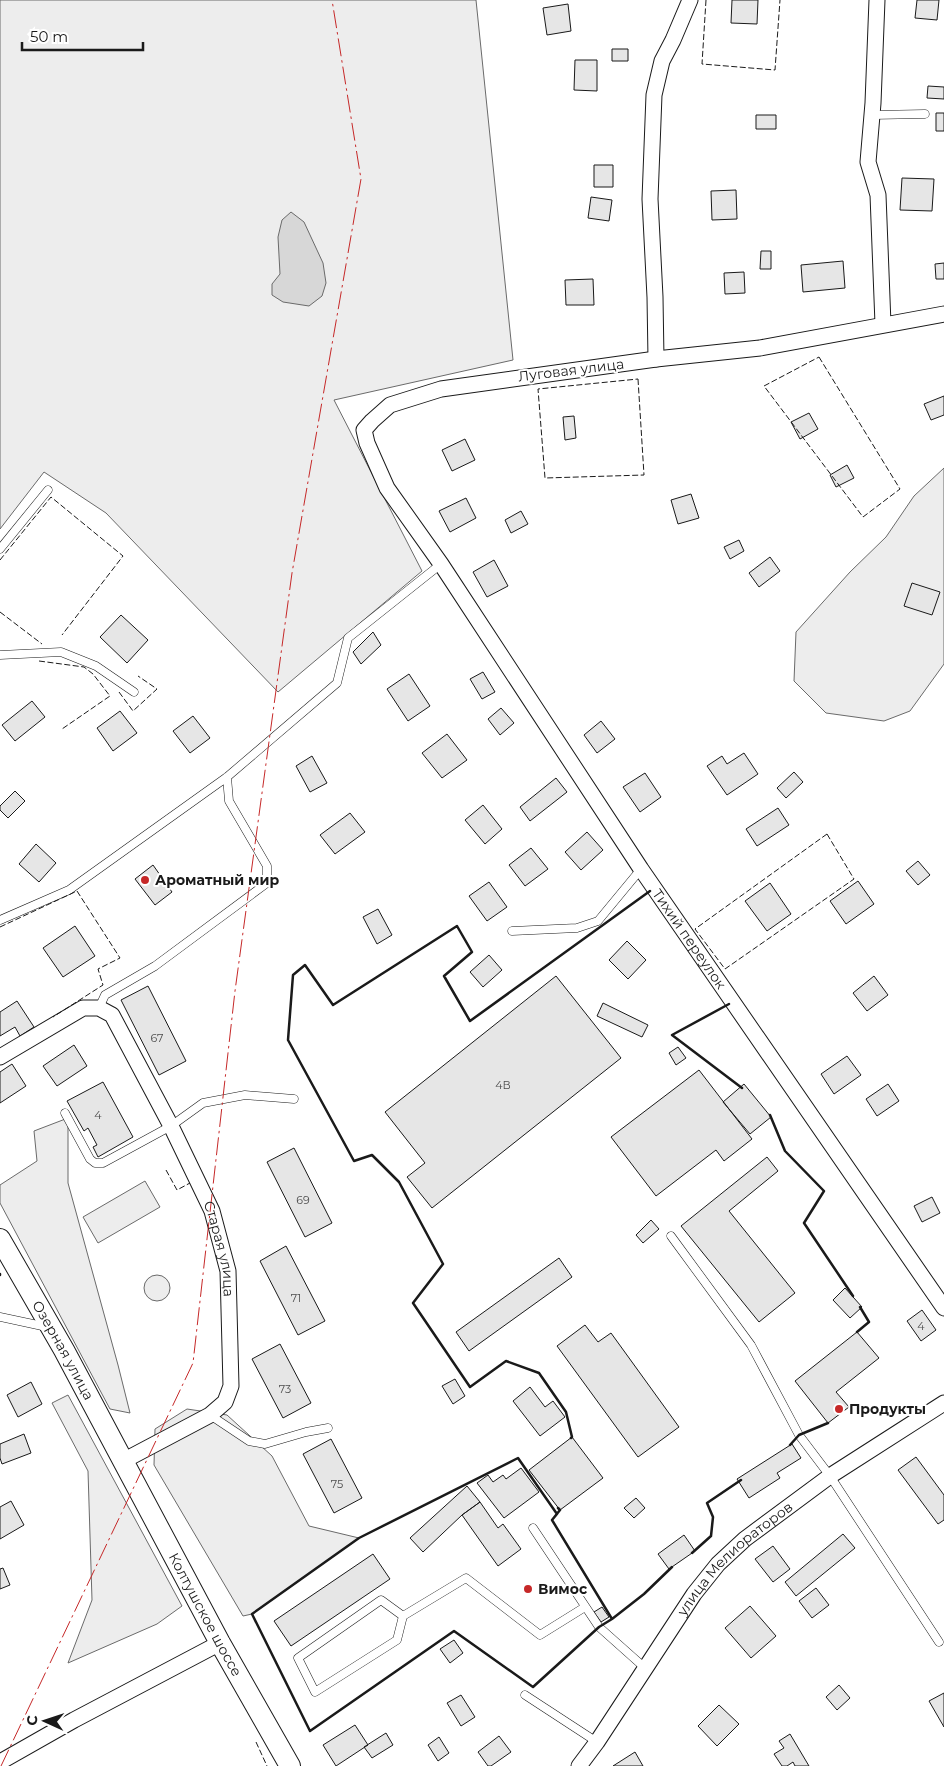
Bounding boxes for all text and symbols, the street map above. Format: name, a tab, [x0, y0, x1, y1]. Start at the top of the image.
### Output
scale bar	[22, 20, 144, 52]
text: 50 m	[30, 27, 68, 46]
street label: Луговая улица	[517, 355, 625, 385]
place label: Ароматный мир	[155, 871, 279, 889]
marker: Ароматный мир	[139, 874, 151, 886]
street label: Тихий переулок	[649, 886, 730, 993]
house number: 67	[150, 1031, 164, 1045]
house number: 4В	[495, 1078, 511, 1092]
house number: 4	[94, 1108, 102, 1122]
house number: 69	[296, 1193, 310, 1207]
street label: Старая улица	[199, 1198, 238, 1297]
house number: 71	[291, 1291, 301, 1305]
street label: Озерная улица	[28, 1297, 98, 1403]
house number: 4	[917, 1319, 925, 1333]
house number: 73	[279, 1382, 291, 1396]
place label: Продукты	[849, 1400, 926, 1418]
marker: Продукты	[833, 1403, 845, 1415]
house number: 75	[331, 1477, 343, 1491]
street label: улица Мелиораторов	[673, 1498, 796, 1620]
street label: Колтушское шоссе	[165, 1550, 246, 1679]
place label: Вимос	[538, 1580, 588, 1598]
marker: Вимос	[522, 1583, 534, 1595]
north arrow	[20, 1696, 70, 1746]
text: С	[23, 1715, 41, 1726]

